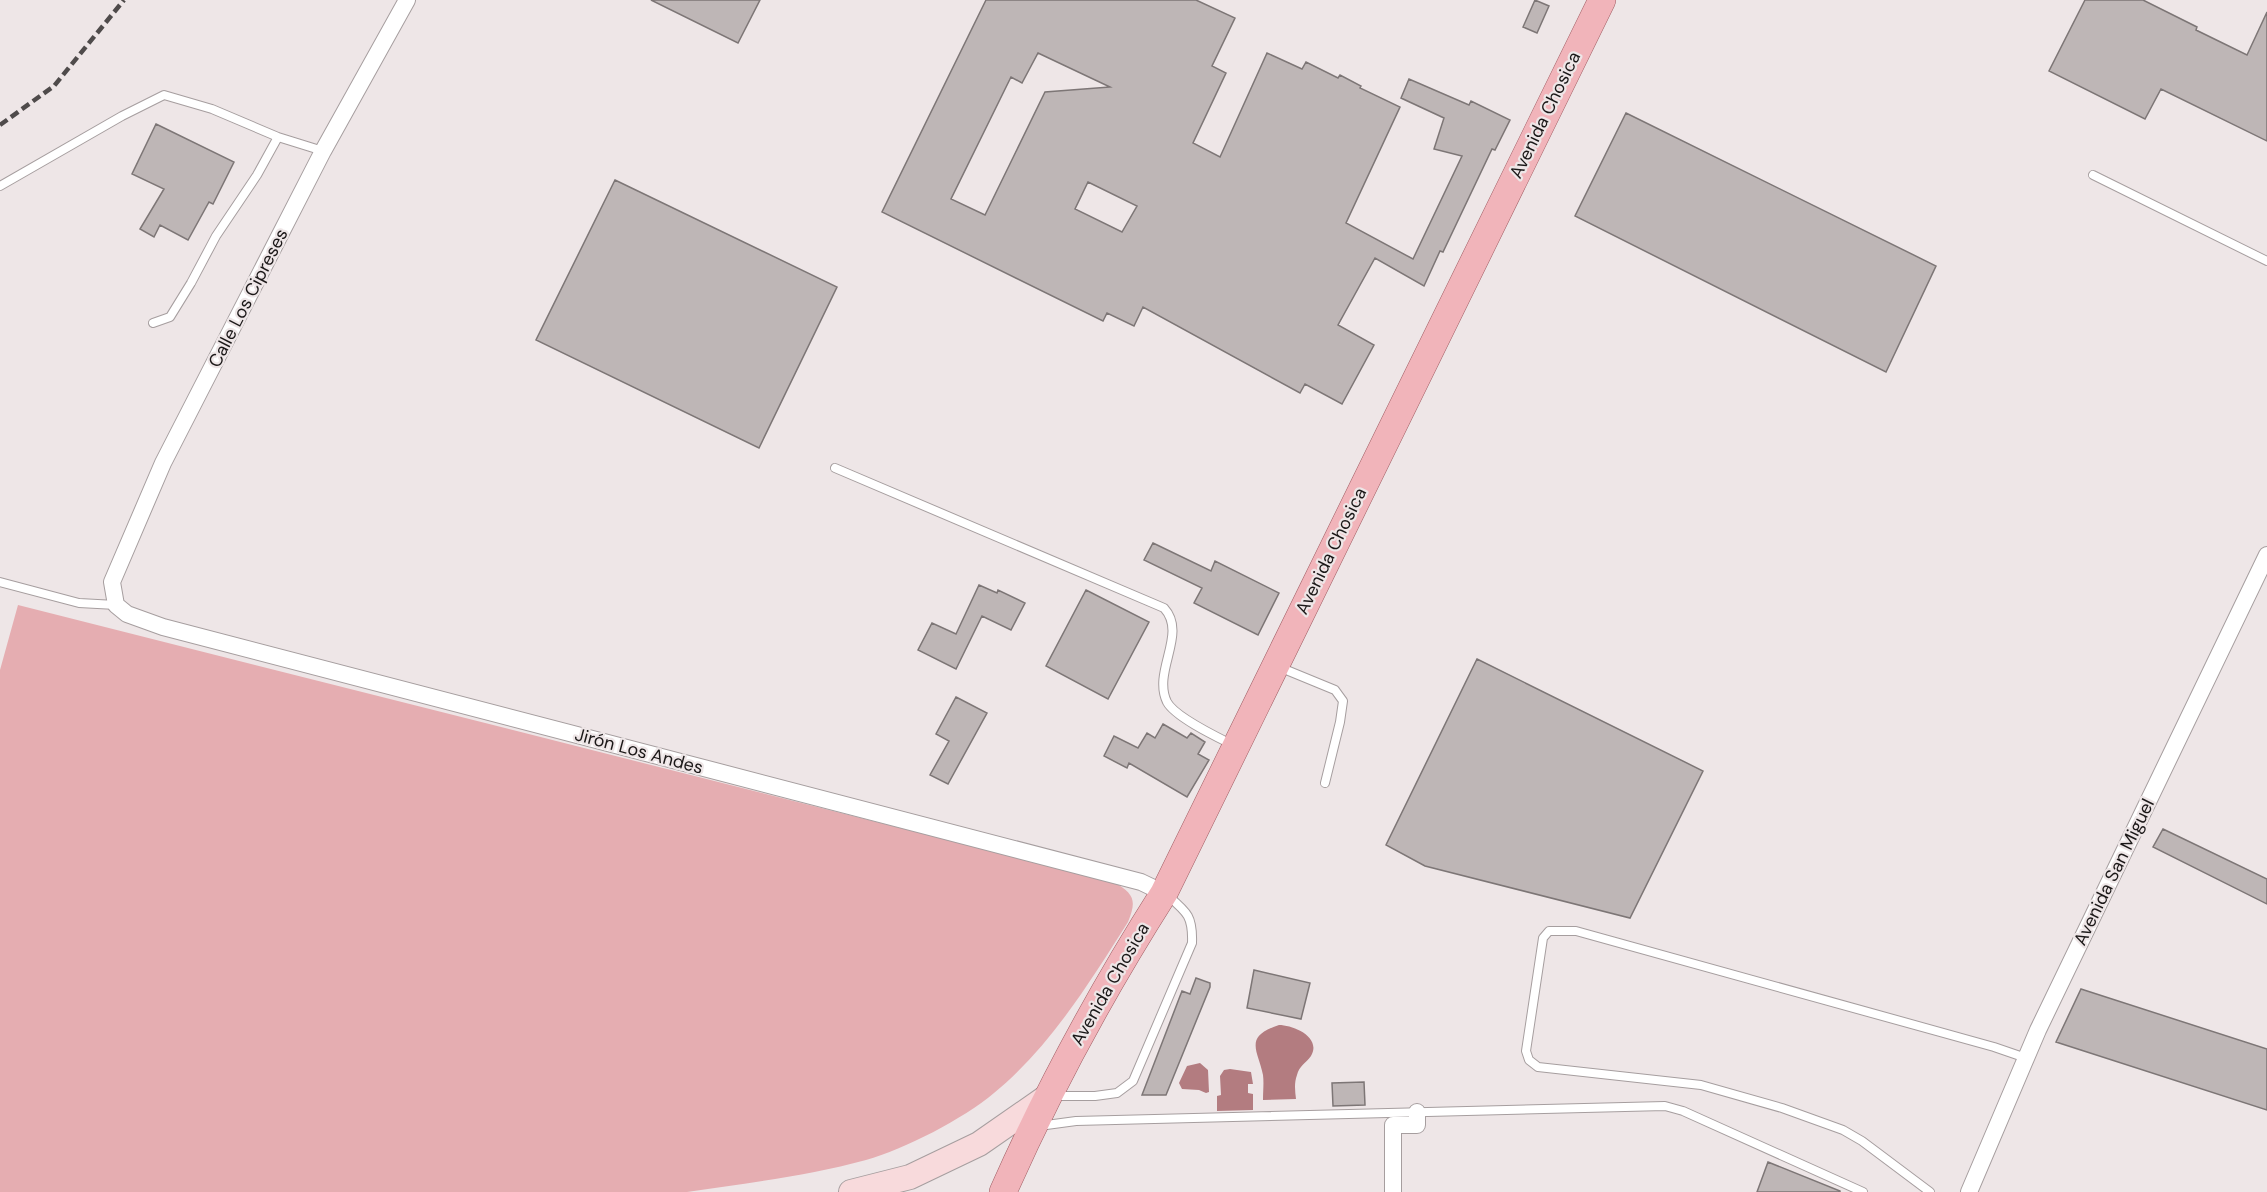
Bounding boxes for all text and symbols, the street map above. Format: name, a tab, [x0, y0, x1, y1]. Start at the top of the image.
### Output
street label: Avenida Chosica	[1504, 48, 1586, 182]
street label: Calle Los Cipreses	[203, 225, 293, 371]
street label: Avenida Chosica	[1290, 484, 1372, 618]
street label: Jirón Los Andes	[572, 722, 706, 780]
street label: Avenida San Miguel	[2068, 795, 2160, 949]
street label: Avenida Chosica	[1065, 918, 1155, 1050]

